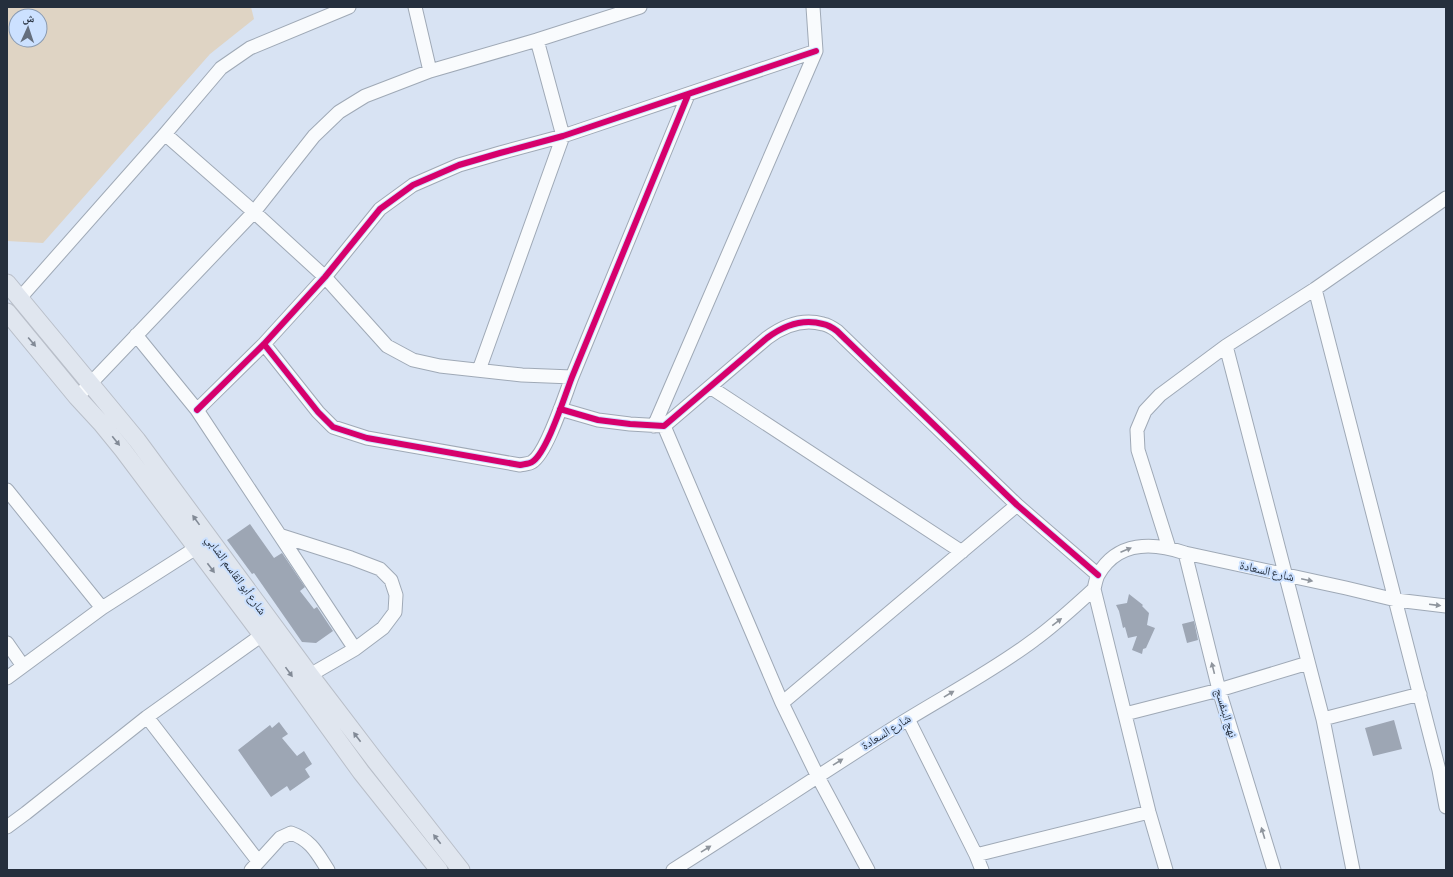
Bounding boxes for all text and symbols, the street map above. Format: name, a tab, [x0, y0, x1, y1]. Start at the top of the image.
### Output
north arrow	[8, 8, 48, 48]
text: ش	[22, 12, 35, 26]
one-way arrow	[27, 337, 36, 348]
one-way arrow	[112, 436, 120, 447]
one-way arrow	[192, 514, 200, 525]
street label: شارع أبو القاسم الشابي	[200, 533, 270, 619]
one-way arrow	[1121, 547, 1133, 553]
street label: شارع السعادة	[1238, 558, 1296, 585]
one-way arrow	[207, 562, 215, 573]
one-way arrow	[1301, 577, 1314, 583]
one-way arrow	[1429, 602, 1441, 608]
one-way arrow	[1052, 618, 1063, 627]
one-way arrow	[1210, 662, 1216, 674]
one-way arrow	[285, 666, 293, 677]
street label: نهج البنفسج	[1212, 687, 1240, 739]
one-way arrow	[943, 690, 955, 697]
street label: شارع السعادة	[859, 711, 914, 754]
one-way arrow	[353, 731, 361, 742]
one-way arrow	[833, 758, 843, 766]
one-way arrow	[1260, 826, 1266, 838]
one-way arrow	[432, 834, 441, 845]
one-way arrow	[701, 845, 711, 853]

